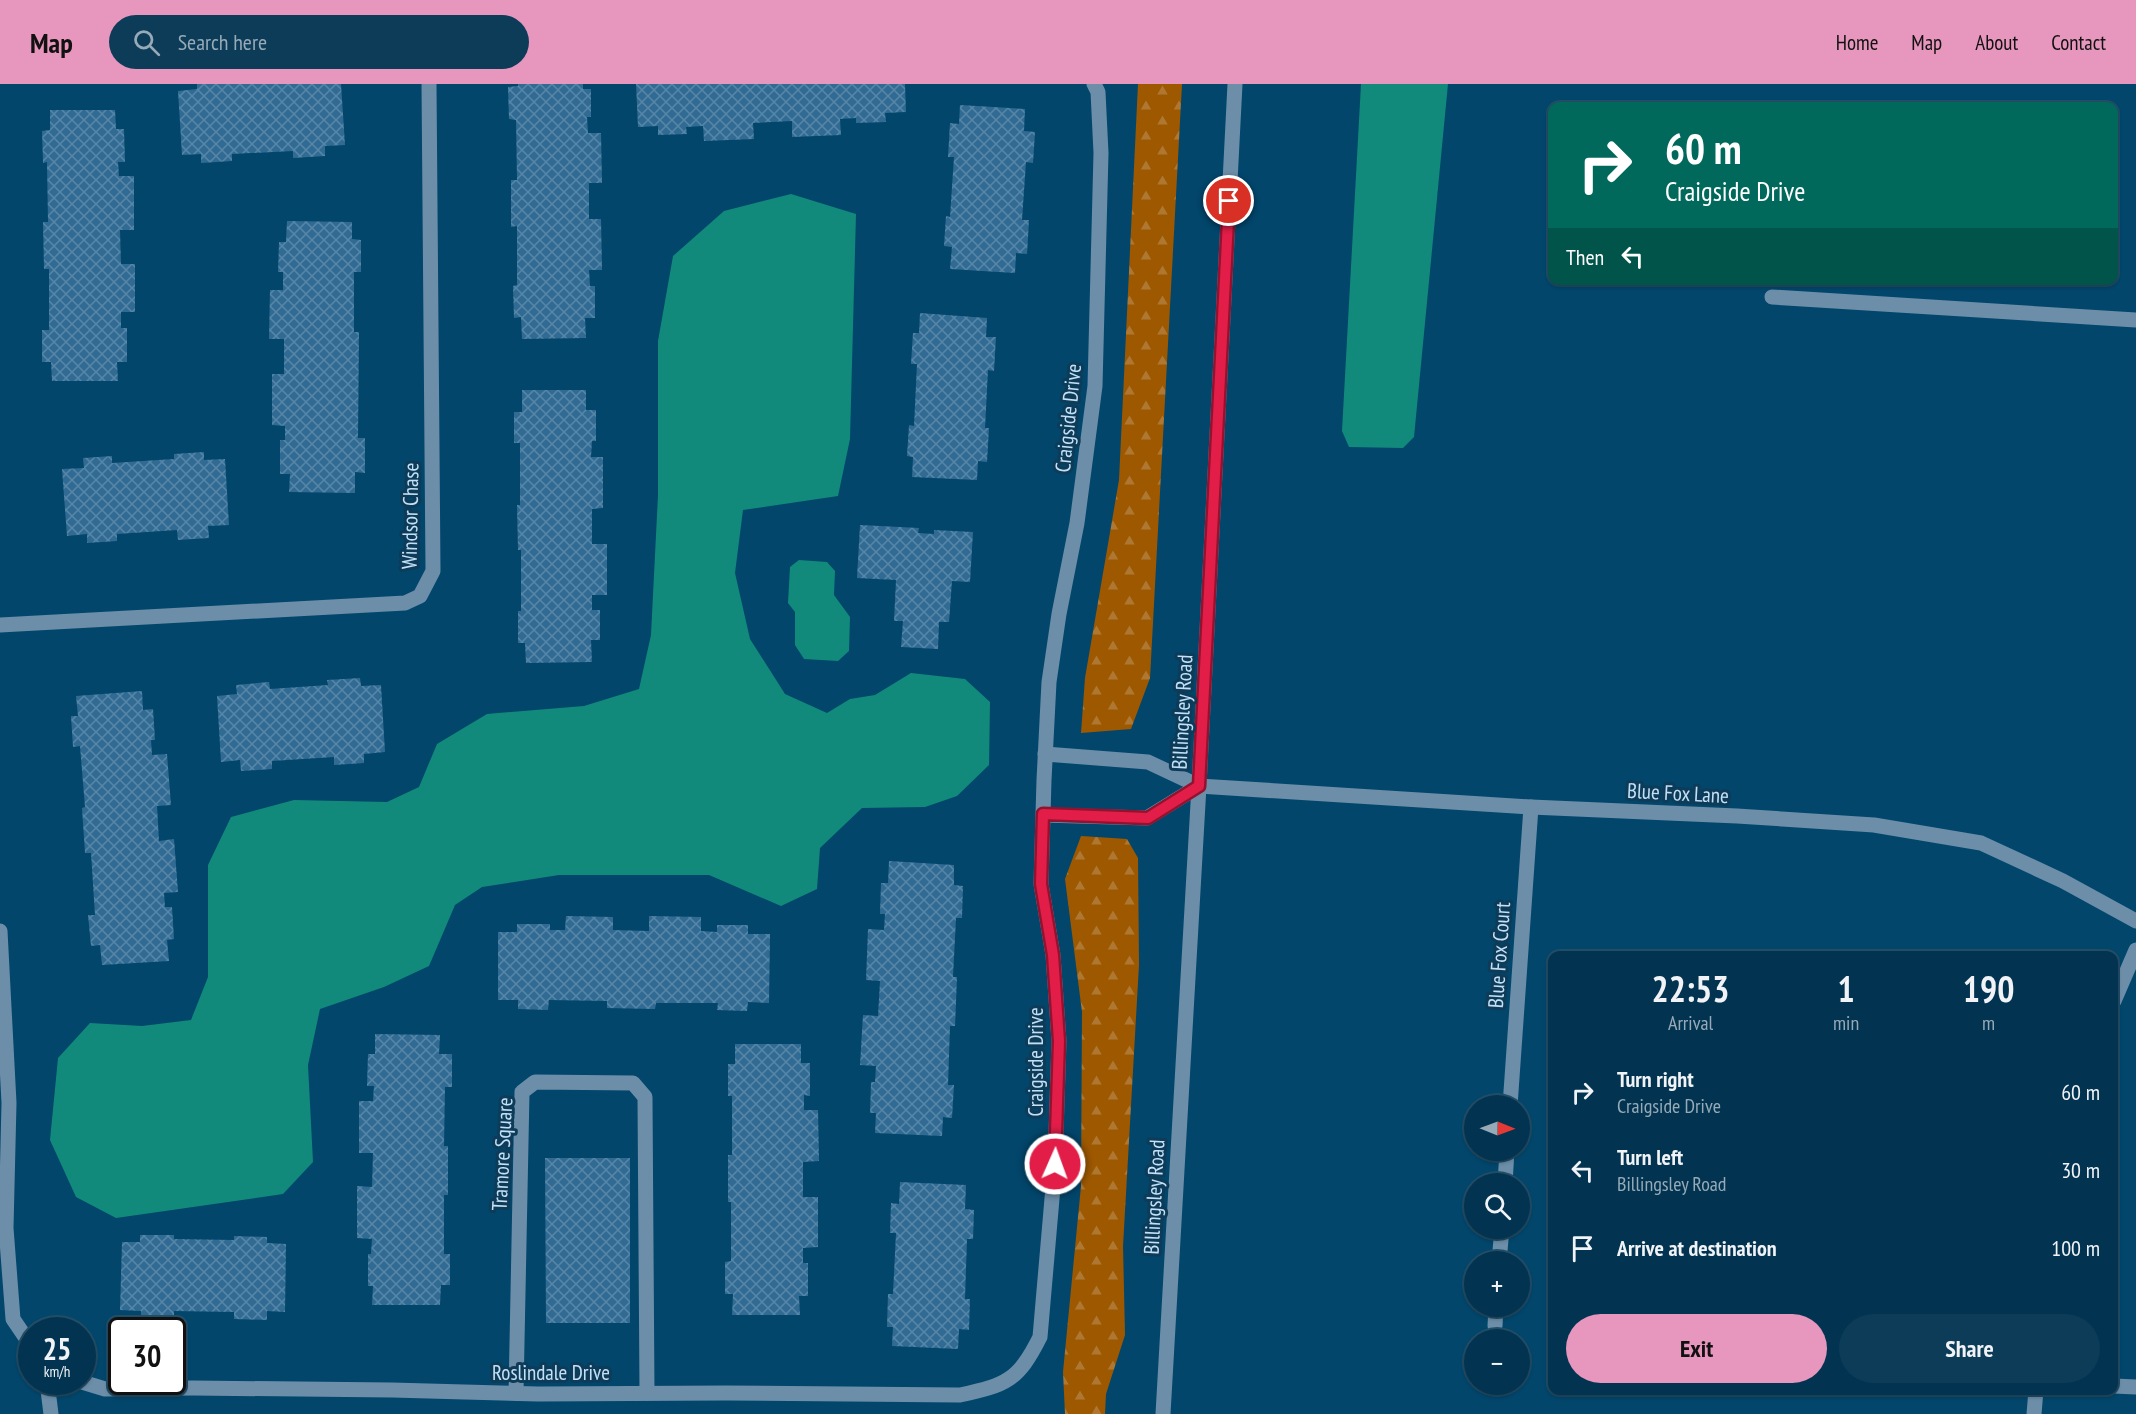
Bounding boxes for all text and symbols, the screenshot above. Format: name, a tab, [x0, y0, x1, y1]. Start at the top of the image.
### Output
search box	[109, 15, 529, 69]
text: Map	[30, 24, 73, 61]
icon: search	[130, 26, 163, 59]
text: Search here	[178, 28, 267, 56]
text: Home	[1836, 29, 1878, 56]
text: Map	[1911, 29, 1942, 56]
text: About	[1975, 29, 2018, 56]
text: Contact	[2051, 29, 2106, 56]
text: 60 m	[1665, 121, 1742, 176]
icon: right	[1566, 126, 1644, 204]
text: Craigside Drive	[1665, 174, 1805, 208]
pin	[1203, 175, 1254, 226]
icon: arrive	[1212, 184, 1245, 217]
icon: left	[1616, 240, 1649, 273]
text: Then	[1566, 243, 1604, 271]
street label: Craigside Drive	[1049, 362, 1087, 474]
street label: Windsor Chase	[396, 463, 424, 569]
street label: Billingsley Road	[1166, 654, 1198, 770]
street label: Blue Fox Lane	[1627, 777, 1729, 809]
street label: Blue Fox Court	[1482, 901, 1516, 1009]
text: 22:53	[1652, 965, 1729, 1012]
text: 1	[1837, 965, 1855, 1012]
text: 190	[1963, 965, 2014, 1012]
street label: Craigside Drive	[1022, 1007, 1049, 1117]
text: Arrival	[1668, 1010, 1713, 1036]
text: min	[1833, 1010, 1859, 1036]
text: m	[1982, 1010, 1995, 1036]
text: Turn right	[1617, 1065, 1694, 1093]
icon: right	[1566, 1076, 1599, 1109]
text: 60 m	[2061, 1078, 2100, 1106]
text: Craigside Drive	[1617, 1093, 1721, 1119]
north arrow	[1464, 1095, 1530, 1161]
map controls	[1464, 1095, 1530, 1395]
street label: Tramore Square	[486, 1097, 518, 1211]
position arrow	[1023, 1132, 1087, 1196]
street label: Billingsley Road	[1138, 1139, 1170, 1255]
text: Turn left	[1617, 1143, 1683, 1171]
icon: left	[1566, 1154, 1599, 1187]
text: 30 m	[2061, 1156, 2100, 1184]
text: Billingsley Road	[1617, 1171, 1726, 1197]
button: search	[1464, 1173, 1530, 1239]
icon: arrive	[1566, 1232, 1599, 1265]
text: Arrive at destination	[1617, 1234, 1777, 1262]
text: 100 m	[2051, 1234, 2100, 1262]
button: +	[1464, 1251, 1530, 1317]
button: Exit	[1566, 1314, 1827, 1383]
button: Share	[1839, 1314, 2100, 1383]
speed limit sign: 30	[108, 1317, 186, 1395]
text: 25	[43, 1329, 71, 1368]
button: −	[1464, 1329, 1530, 1395]
street label: Roslindale Drive	[492, 1359, 610, 1386]
text: km/h	[44, 1362, 70, 1381]

